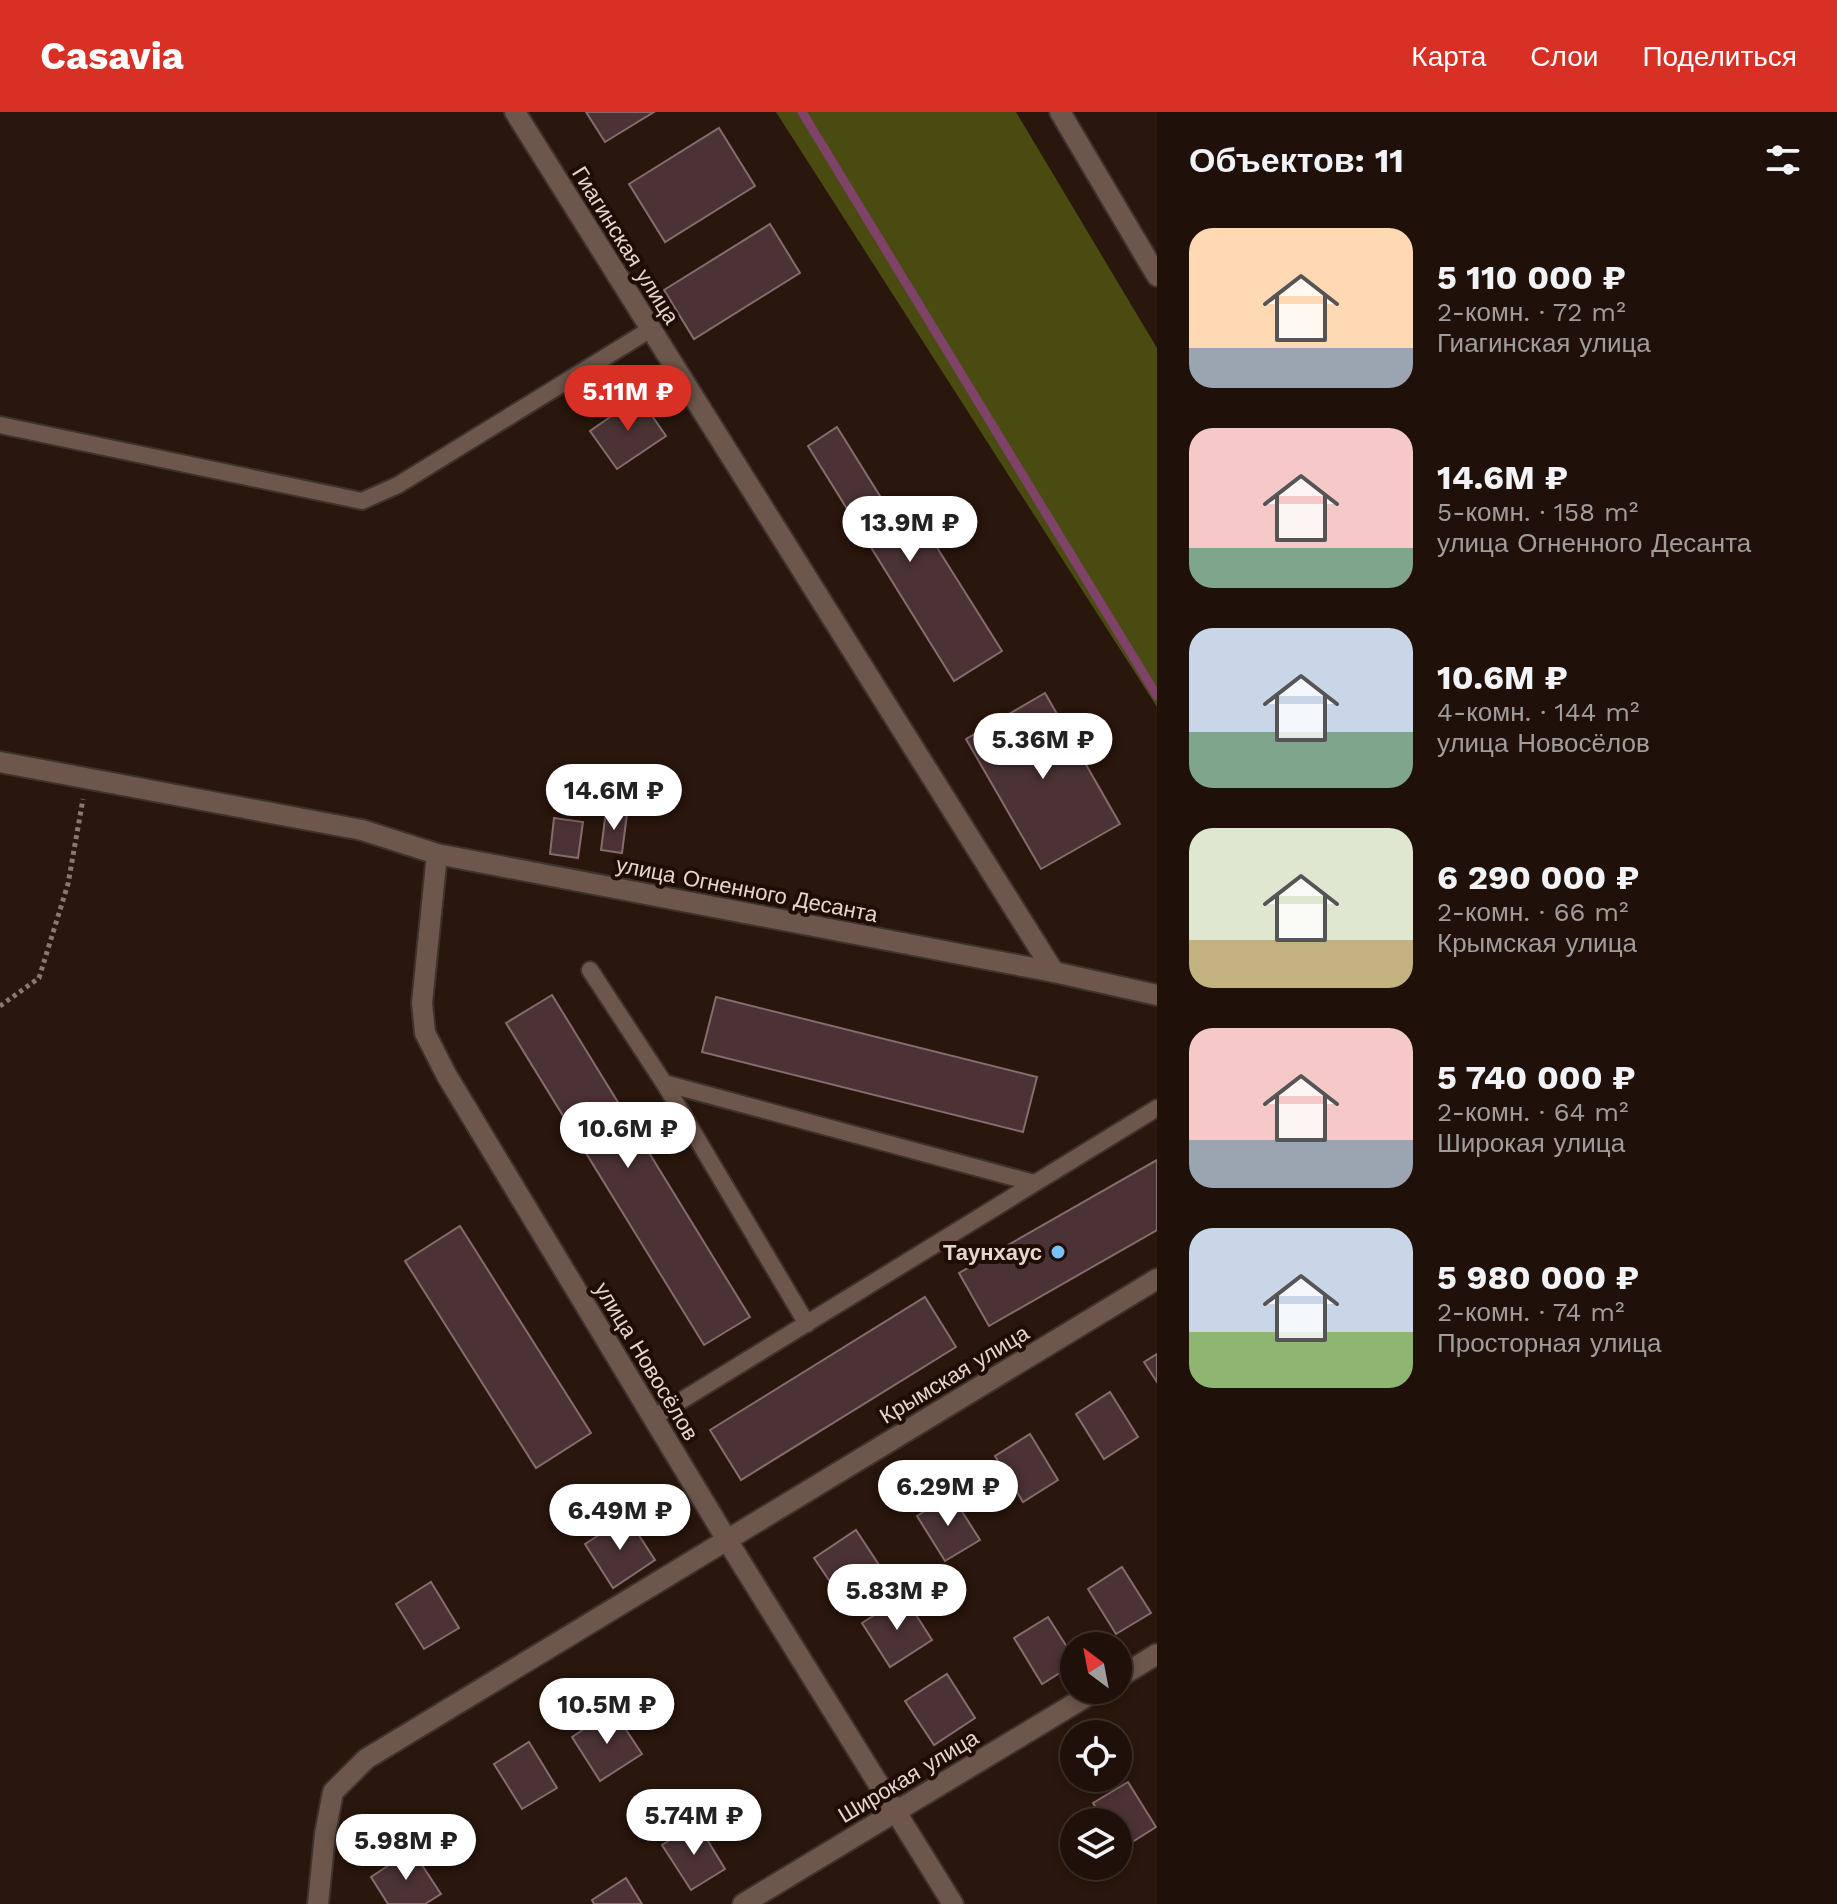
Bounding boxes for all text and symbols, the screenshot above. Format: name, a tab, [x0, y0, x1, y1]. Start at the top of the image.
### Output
text: Casavia	[40, 34, 184, 78]
text: Карта	[1411, 40, 1486, 73]
text: Слои	[1530, 40, 1598, 73]
text: Поделиться	[1642, 40, 1797, 73]
icon: filters	[1761, 138, 1805, 182]
text: Объектов: 11	[1189, 140, 1404, 180]
street label: Гиагинская улица	[567, 162, 685, 329]
text: 5 110 000 ₽	[1437, 257, 1626, 297]
icon: home	[1253, 260, 1349, 356]
text: 2-комн. · 72 m²	[1437, 297, 1626, 327]
text: Гиагинская улица	[1437, 328, 1651, 358]
pin: 5.11M ₽	[554, 365, 702, 433]
text: 5.11M ₽	[582, 376, 674, 406]
text: 14.6M ₽	[1437, 457, 1568, 497]
icon: home	[1253, 460, 1349, 556]
pin: 13.9M ₽	[836, 496, 984, 564]
text: 5-комн. · 158 m²	[1437, 497, 1638, 527]
text: 13.9M ₽	[860, 507, 960, 537]
text: улица Огненного Десанта	[1437, 528, 1751, 558]
text: 10.6M ₽	[1437, 657, 1568, 697]
icon: home	[1253, 660, 1349, 756]
text: 4-комн. · 144 m²	[1437, 697, 1640, 727]
pin: 5.36M ₽	[969, 713, 1117, 781]
text: 5.36M ₽	[991, 724, 1095, 754]
text: улица Новосёлов	[1437, 728, 1650, 758]
pin: 14.6M ₽	[540, 764, 688, 832]
text: 14.6M ₽	[564, 775, 664, 805]
street label: улица Огненного Десанта	[614, 852, 881, 927]
text: 6 290 000 ₽	[1437, 857, 1639, 897]
icon: home	[1253, 860, 1349, 956]
text: 2-комн. · 66 m²	[1437, 897, 1629, 927]
text: Крымская улица	[1437, 928, 1637, 958]
text: 5 740 000 ₽	[1437, 1057, 1636, 1097]
icon: home	[1253, 1060, 1349, 1156]
text: 2-комн. · 64 m²	[1437, 1097, 1629, 1127]
pin: 10.6M ₽	[554, 1102, 702, 1170]
text: 10.6M ₽	[578, 1113, 678, 1143]
text: Широкая улица	[1437, 1128, 1625, 1158]
place label: Таунхаус	[943, 1240, 1042, 1265]
marker: Таунхаус	[1049, 1243, 1067, 1261]
text: 5 980 000 ₽	[1437, 1257, 1639, 1297]
icon: home	[1253, 1260, 1349, 1356]
street label: улица Новосёлов	[589, 1278, 704, 1445]
text: 2-комн. · 74 m²	[1437, 1297, 1625, 1327]
street label: Крымская улица	[875, 1320, 1034, 1429]
text: Просторная улица	[1437, 1328, 1661, 1358]
pin: 6.29M ₽	[874, 1460, 1022, 1528]
text: 6.29M ₽	[896, 1471, 1000, 1501]
pin: 6.49M ₽	[546, 1484, 694, 1552]
text: 6.49M ₽	[567, 1495, 673, 1525]
pin: 5.83M ₽	[823, 1564, 971, 1632]
text: 5.83M ₽	[845, 1575, 949, 1605]
north arrow	[1060, 1632, 1132, 1704]
map controls	[1060, 1632, 1132, 1880]
pin: 10.5M ₽	[533, 1678, 681, 1746]
text: 10.5M ₽	[557, 1689, 657, 1719]
button: locate	[1060, 1720, 1132, 1792]
street label: Широкая улица	[834, 1724, 984, 1828]
pin: 5.74M ₽	[620, 1789, 768, 1857]
text: 5.74M ₽	[644, 1800, 744, 1830]
button: layers	[1060, 1808, 1132, 1880]
pin: 5.98M ₽	[332, 1814, 480, 1882]
text: 5.98M ₽	[354, 1825, 458, 1855]

